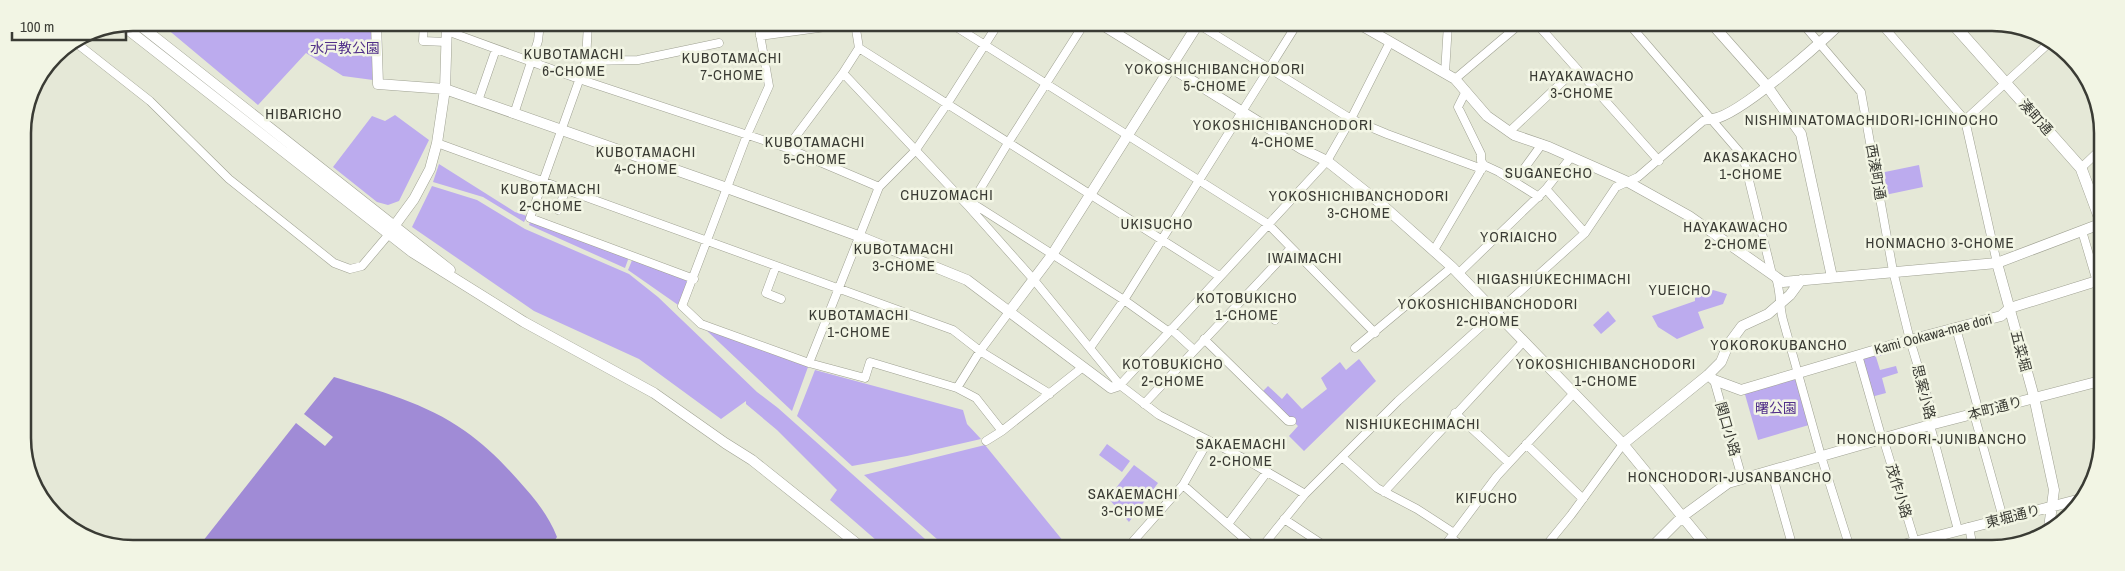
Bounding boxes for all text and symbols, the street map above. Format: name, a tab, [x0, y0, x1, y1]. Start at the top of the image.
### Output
scale bar	[12, 10, 126, 42]
text: 100 m	[20, 16, 54, 37]
park label: 水戸教公園	[310, 39, 380, 57]
district label: KUBOTAMACHI 6-CHOME	[524, 43, 624, 81]
district label: KUBOTAMACHI 7-CHOME	[682, 47, 782, 85]
district label: YOKOSHICHIBANCHODORI 5-CHOME	[1125, 58, 1305, 96]
district label: HAYAKAWACHO 3-CHOME	[1529, 65, 1635, 103]
street label: 湊町通	[2015, 95, 2057, 139]
district label: HIBARICHO	[265, 103, 343, 124]
district label: NISHIMINATOMACHIDORI-ICHINOCHO	[1745, 109, 1999, 130]
district label: YOKOSHICHIBANCHODORI 4-CHOME	[1193, 114, 1373, 152]
district label: KUBOTAMACHI 5-CHOME	[765, 131, 865, 169]
district label: KUBOTAMACHI 4-CHOME	[596, 141, 696, 179]
street label: 西湊町通	[1862, 143, 1890, 201]
district label: AKASAKACHO 1-CHOME	[1703, 146, 1798, 184]
district label: SUGANECHO	[1505, 162, 1593, 183]
district label: KUBOTAMACHI 2-CHOME	[501, 178, 601, 216]
district label: CHUZOMACHI	[900, 184, 994, 205]
district label: YOKOSHICHIBANCHODORI 3-CHOME	[1269, 185, 1449, 223]
district label: UKISUCHO	[1121, 213, 1193, 234]
district label: HAYAKAWACHO 2-CHOME	[1683, 216, 1789, 254]
district label: YORIAICHO	[1480, 226, 1558, 247]
district label: HONMACHO 3-CHOME	[1865, 232, 2015, 253]
district label: KUBOTAMACHI 3-CHOME	[854, 238, 954, 276]
district label: IWAIMACHI	[1268, 247, 1342, 268]
district label: HIGASHIUKECHIMACHI	[1477, 268, 1631, 289]
district label: YUEICHO	[1648, 279, 1712, 300]
district label: KOTOBUKICHO 1-CHOME	[1196, 287, 1298, 325]
district label: YOKOSHICHIBANCHODORI 2-CHOME	[1398, 293, 1578, 331]
district label: KUBOTAMACHI 1-CHOME	[809, 304, 909, 342]
street label: Kami Ookawa-mae dori	[1872, 310, 1994, 358]
street label: 五菜堀	[2007, 328, 2035, 374]
district label: YOKOROKUBANCHO	[1710, 334, 1848, 355]
district label: KOTOBUKICHO 2-CHOME	[1122, 353, 1224, 391]
district label: YOKOSHICHIBANCHODORI 1-CHOME	[1516, 353, 1696, 391]
street label: 思案小路	[1908, 363, 1940, 421]
street label: 本町通り	[1966, 392, 2024, 424]
park label: 曙公園	[1755, 399, 1797, 417]
street label: 関口小路	[1712, 400, 1744, 458]
district label: NISHIUKECHIMACHI	[1346, 413, 1480, 434]
district label: HONCHODORI-JUNIBANCHO	[1837, 428, 2027, 449]
district label: SAKAEMACHI 2-CHOME	[1196, 433, 1286, 471]
street label: 茂作小路	[1882, 462, 1916, 520]
district label: HONCHODORI-JUSANBANCHO	[1628, 466, 1832, 487]
district label: SAKAEMACHI 3-CHOME	[1088, 483, 1178, 521]
district label: KIFUCHO	[1456, 487, 1518, 508]
street label: 東堀通り	[1984, 500, 2042, 532]

